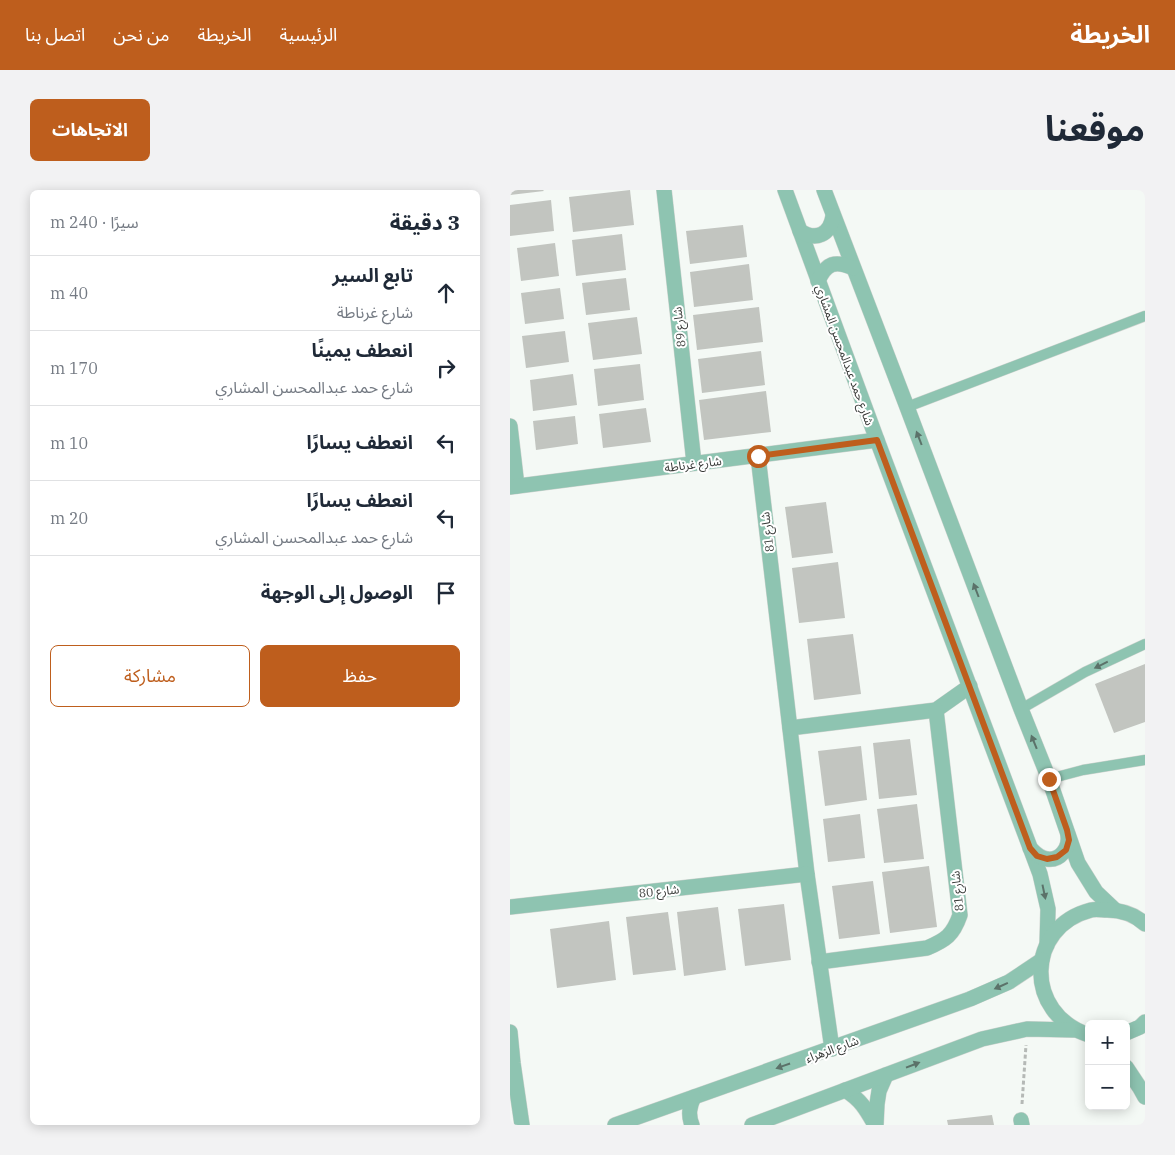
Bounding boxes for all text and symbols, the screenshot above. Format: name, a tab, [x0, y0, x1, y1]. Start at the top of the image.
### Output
text: الخريطة	[1070, 18, 1150, 50]
text: اتصل بنا	[25, 23, 85, 46]
text: من نحن	[113, 23, 170, 46]
text: الخريطة	[198, 23, 251, 46]
text: الرئيسية	[279, 23, 337, 46]
button: الاتجاهات	[30, 99, 150, 161]
text: موقعنا	[1045, 105, 1145, 151]
text: 3 دقيقة	[390, 208, 460, 236]
text: سيرًا · 240 m	[50, 212, 139, 232]
text: تابع السير	[332, 263, 413, 287]
icon: ahead	[432, 279, 460, 307]
text: 40 m	[50, 283, 88, 303]
street label: شارع حمد عبدالمحسن المشاري	[810, 283, 877, 428]
text: شارع غرناطة	[337, 302, 413, 322]
street label: شارع 89	[669, 306, 691, 348]
text: انعطف يمينًا	[311, 338, 413, 362]
icon: right	[432, 354, 460, 382]
text: 170 m	[50, 358, 98, 378]
text: شارع حمد عبدالمحسن المشاري	[215, 377, 413, 397]
icon: left	[432, 429, 460, 457]
text: انعطف يسارًا	[307, 430, 413, 454]
one-way arrow	[915, 430, 923, 445]
text: 10 m	[50, 433, 88, 453]
route start	[747, 445, 770, 468]
street label: شارع غرناطة	[664, 453, 723, 477]
text: انعطف يسارًا	[307, 488, 413, 512]
icon: left	[432, 504, 460, 532]
text: 20 m	[50, 508, 88, 528]
street label: شارع 81	[757, 511, 779, 553]
text: شارع حمد عبدالمحسن المشاري	[215, 527, 413, 547]
icon: arrive	[432, 579, 460, 607]
text: الوصول إلى الوجهة	[261, 580, 413, 604]
one-way arrow	[972, 583, 979, 598]
button: مشاركة	[50, 645, 250, 707]
button: حفظ	[260, 645, 460, 707]
one-way arrow	[1094, 661, 1108, 669]
one-way arrow	[1030, 734, 1038, 749]
route end	[1038, 768, 1061, 791]
street label: شارع 81	[947, 870, 969, 912]
street label: شارع 80	[638, 881, 680, 903]
one-way arrow	[1040, 885, 1048, 900]
one-way arrow	[994, 982, 1008, 990]
map controls	[1085, 1020, 1130, 1110]
button: +	[1085, 1020, 1130, 1065]
street label: شارع الزهراء	[803, 1032, 861, 1067]
one-way arrow	[905, 1061, 920, 1068]
one-way arrow	[775, 1062, 790, 1070]
button: −	[1085, 1065, 1130, 1110]

